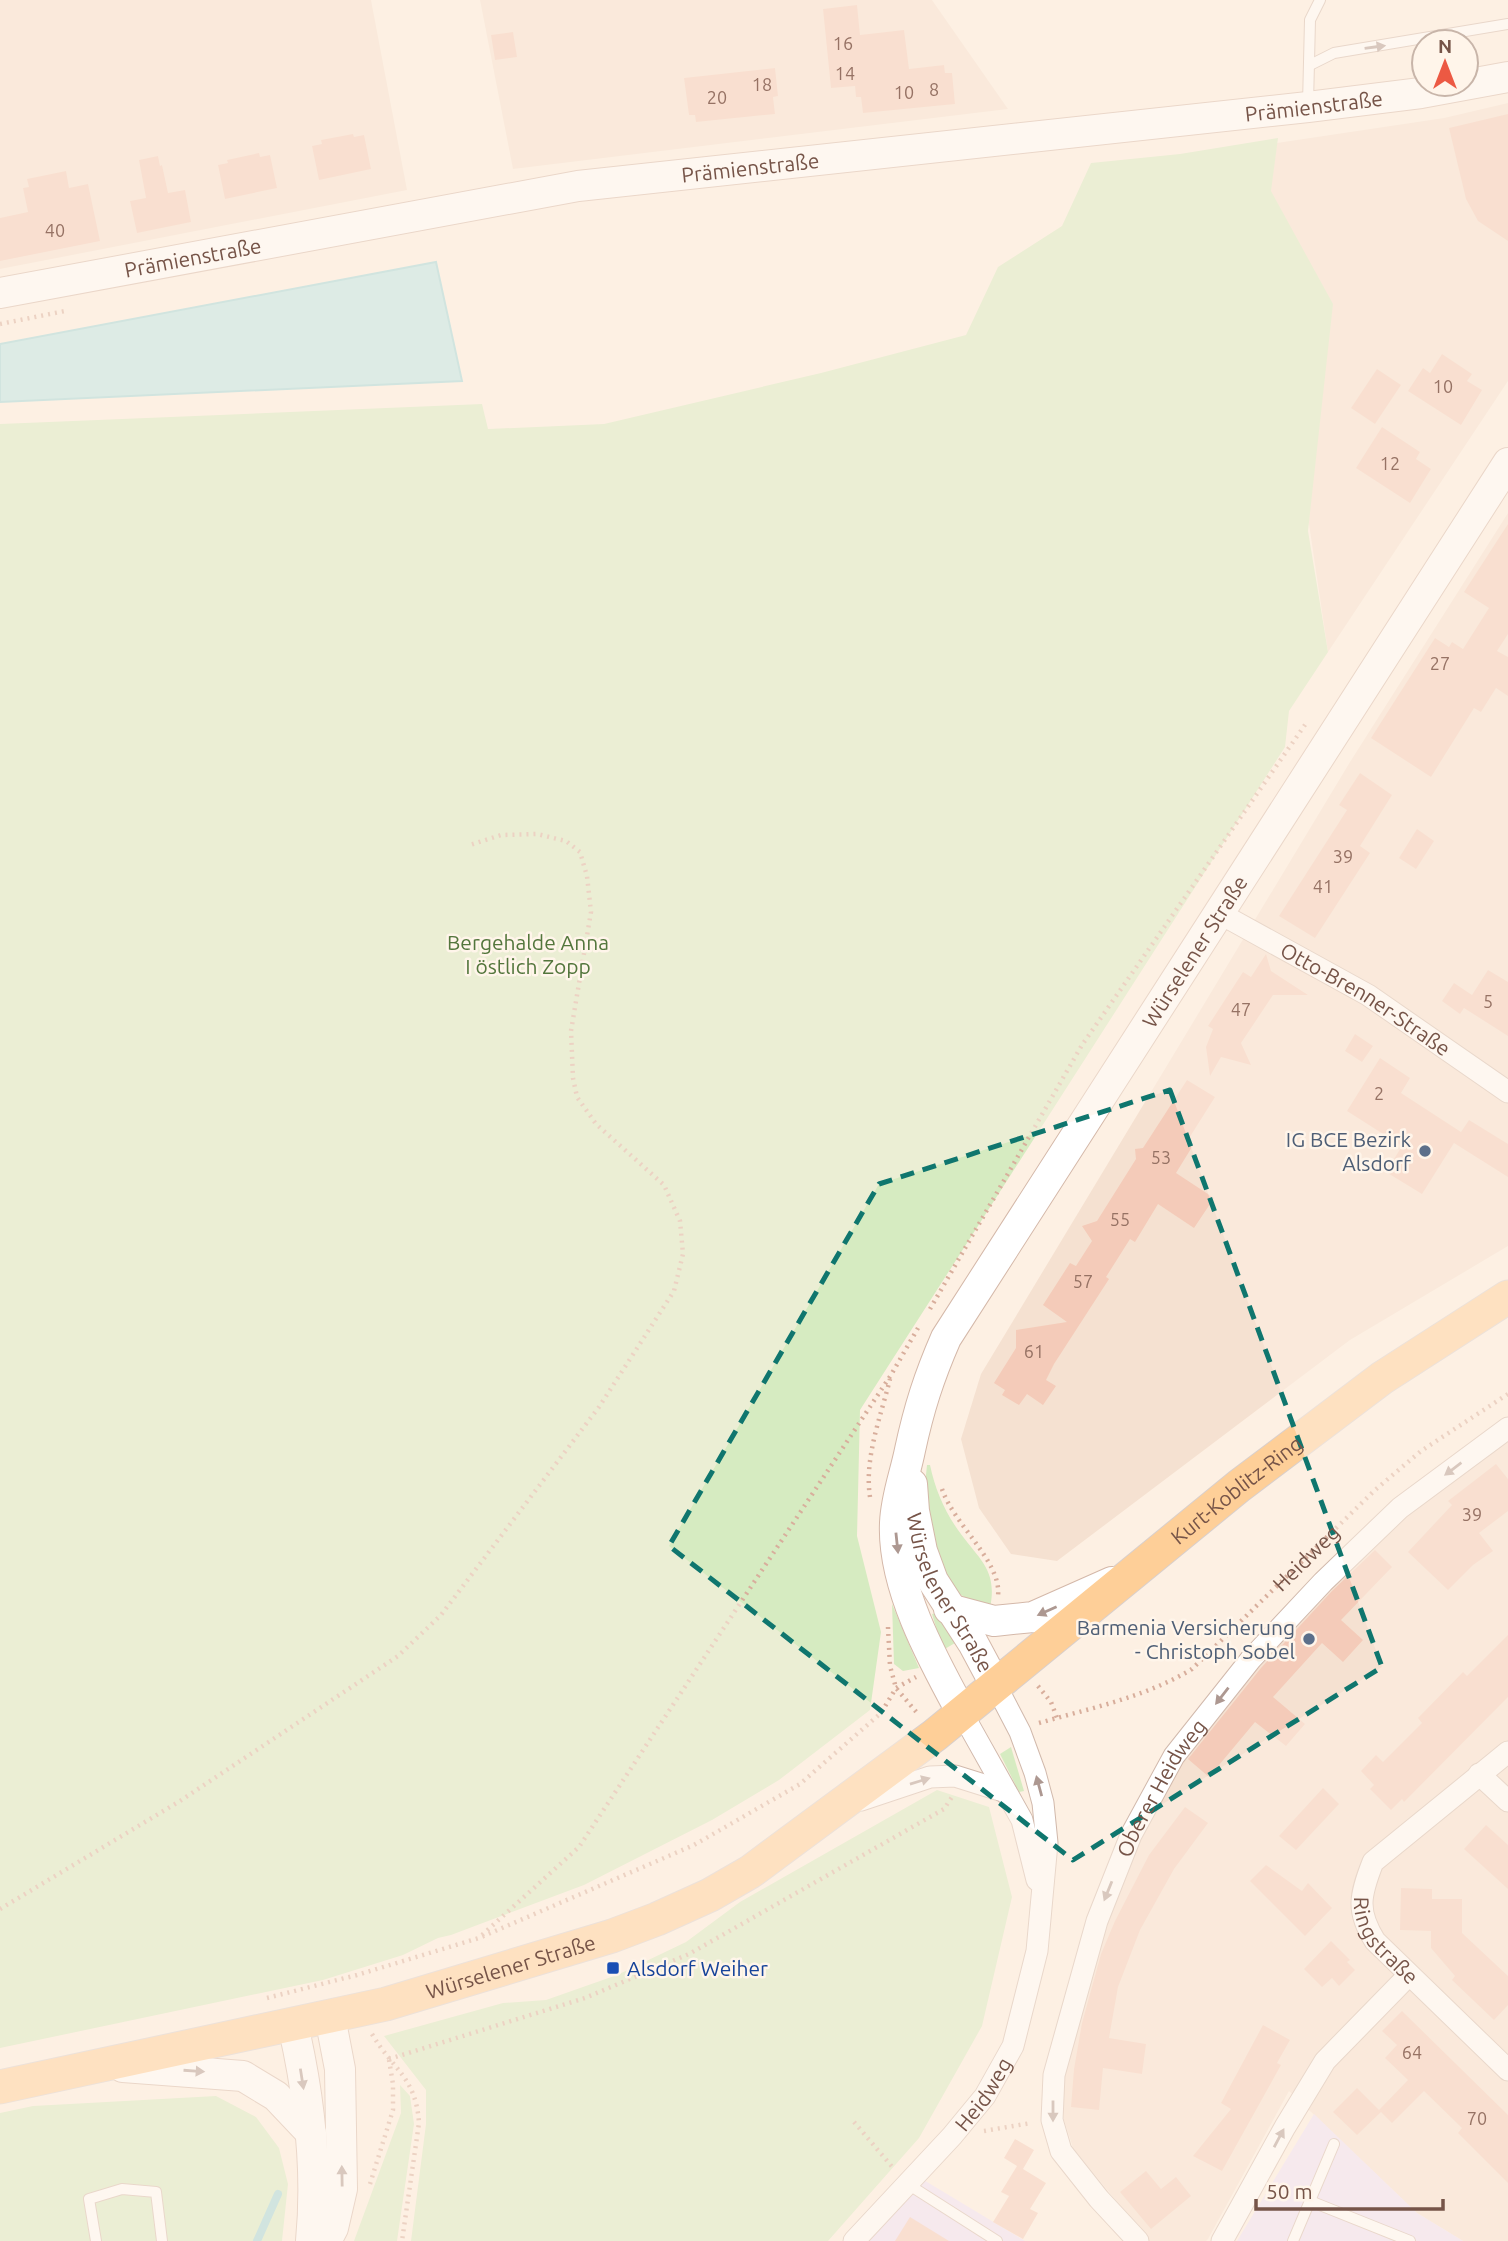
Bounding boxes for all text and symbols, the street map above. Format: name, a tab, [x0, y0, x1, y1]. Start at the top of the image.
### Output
north arrow	[1410, 28, 1480, 98]
house number: 16	[833, 33, 853, 53]
text: N	[1438, 35, 1452, 57]
one-way arrow	[1364, 41, 1386, 52]
house number: 14	[835, 63, 855, 83]
house number: 18	[752, 74, 772, 94]
house number: 8	[929, 79, 939, 99]
house number: 10	[894, 82, 914, 102]
street label: Prämienstraße	[1244, 86, 1384, 126]
house number: 20	[707, 87, 727, 107]
street label: Prämienstraße	[680, 148, 820, 187]
house number: 40	[45, 220, 65, 240]
street label: Prämienstraße	[122, 233, 263, 282]
house number: 10	[1433, 376, 1453, 396]
house number: 12	[1380, 453, 1400, 473]
house number: 27	[1430, 653, 1450, 673]
house number: 39	[1333, 846, 1353, 866]
street label: Würselener Straße	[1137, 871, 1252, 1032]
house number: 41	[1313, 876, 1333, 896]
park label: Bergehalde Anna I östlich Zopp	[447, 930, 609, 978]
street label: Otto-Brenner-Straße	[1276, 937, 1455, 1061]
house number: 5	[1483, 991, 1493, 1011]
house number: 47	[1231, 999, 1251, 1019]
house number: 2	[1374, 1083, 1384, 1103]
place label: IG BCE Bezirk Alsdorf	[1286, 1127, 1412, 1175]
marker: IG BCE Bezirk Alsdorf	[1417, 1143, 1433, 1159]
house number: 53	[1151, 1147, 1171, 1167]
house number: 55	[1110, 1209, 1130, 1229]
house number: 57	[1073, 1271, 1093, 1291]
house number: 61	[1024, 1341, 1044, 1361]
street label: Kurt-Koblitz-Ring	[1166, 1431, 1307, 1549]
one-way arrow	[1444, 1461, 1462, 1475]
house number: 39	[1462, 1504, 1482, 1524]
street label: Würselener Straße	[903, 1511, 998, 1676]
street label: Heidweg	[1268, 1520, 1344, 1595]
one-way arrow	[891, 1532, 902, 1554]
one-way arrow	[1037, 1605, 1057, 1617]
place label: Barmenia Versicherung - Christoph Sobel	[1077, 1615, 1295, 1663]
marker: Barmenia Versicherung - Christoph Sobel	[1301, 1631, 1317, 1647]
one-way arrow	[1214, 1686, 1229, 1704]
street label: Oberer Heidweg	[1112, 1714, 1211, 1860]
one-way arrow	[910, 1775, 931, 1785]
one-way arrow	[1033, 1776, 1043, 1797]
one-way arrow	[1103, 1881, 1114, 1902]
street label: Ringstraße	[1350, 1897, 1423, 1988]
street label: Würselener Straße	[423, 1930, 598, 2003]
place label: Alsdorf Weiher	[627, 1956, 768, 1980]
marker: Alsdorf Weiher	[605, 1960, 621, 1976]
house number: 64	[1402, 2042, 1422, 2062]
street label: Heidweg	[949, 2053, 1016, 2135]
one-way arrow	[183, 2066, 205, 2077]
one-way arrow	[297, 2068, 308, 2090]
one-way arrow	[1047, 2100, 1059, 2122]
house number: 70	[1467, 2108, 1487, 2128]
one-way arrow	[1273, 2128, 1284, 2148]
one-way arrow	[336, 2164, 348, 2186]
scale bar	[1256, 2168, 1443, 2212]
text: 50 m	[1266, 2179, 1313, 2203]

